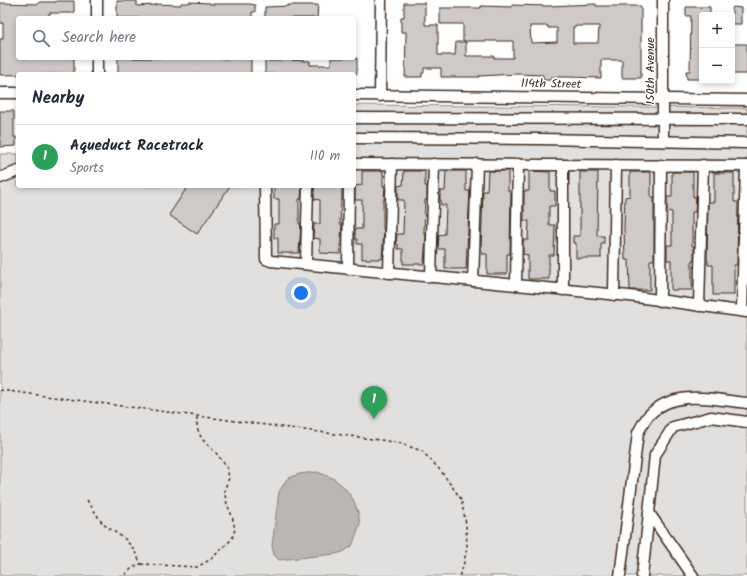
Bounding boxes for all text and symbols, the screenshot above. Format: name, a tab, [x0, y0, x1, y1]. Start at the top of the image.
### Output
map controls	[699, 12, 735, 84]
button: +	[699, 12, 735, 48]
search box	[16, 16, 356, 60]
text: Search here	[62, 26, 136, 50]
icon: search	[30, 27, 52, 49]
street label: 150th Avenue	[641, 37, 660, 105]
button: −	[699, 48, 735, 84]
street label: 114th Street	[521, 74, 582, 94]
text: Nearby	[32, 85, 84, 112]
text: Aqueduct Racetrack	[70, 134, 203, 158]
text: 1	[43, 146, 47, 167]
text: 110 m	[310, 146, 340, 167]
text: Sports	[70, 158, 104, 179]
your location	[291, 283, 311, 303]
pin: 1	[361, 386, 387, 419]

